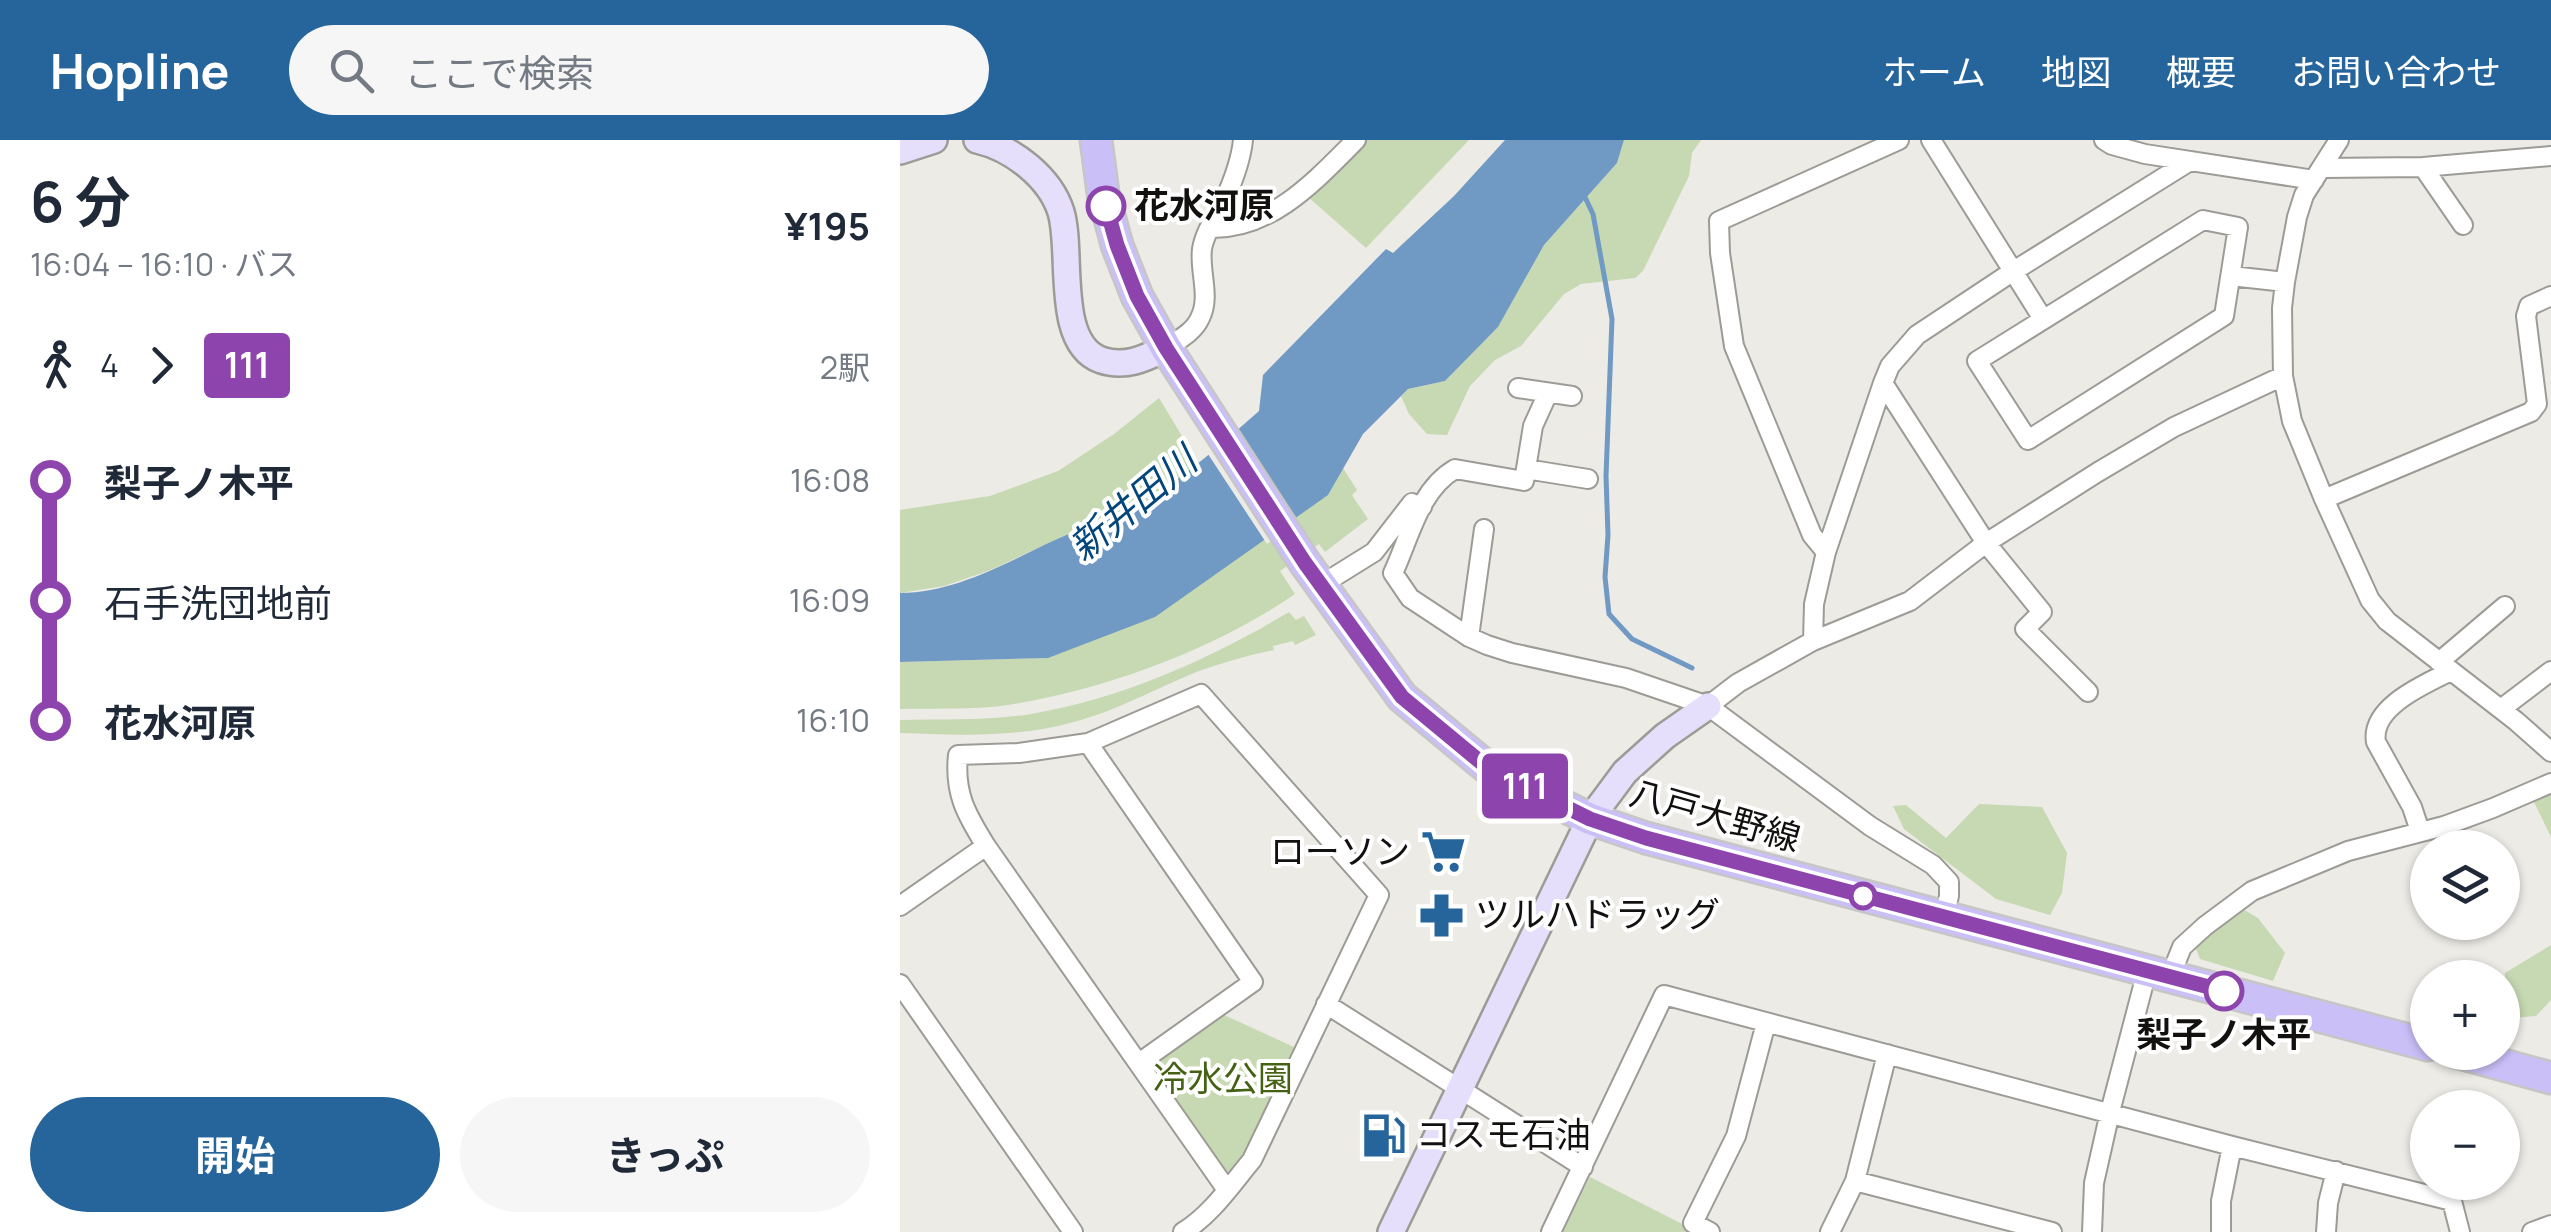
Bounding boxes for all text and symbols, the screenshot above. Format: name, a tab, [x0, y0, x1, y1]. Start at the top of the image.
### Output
search box	[289, 25, 989, 115]
text: Hopline	[50, 38, 229, 103]
icon: search	[324, 43, 379, 98]
text: ここで検索	[404, 46, 594, 98]
text: ホーム	[1882, 48, 1986, 96]
text: 地図	[2041, 48, 2111, 96]
text: 概要	[2166, 48, 2236, 96]
text: お問い合わせ	[2291, 48, 2501, 96]
text: 6 分	[30, 163, 130, 239]
place label: 花水河原	[1134, 181, 1274, 229]
marker: 花水河原	[1087, 187, 1125, 225]
text: ¥195	[784, 199, 870, 251]
text: 16:04 – 16:10 · バス	[30, 242, 298, 286]
icon: walk	[30, 338, 85, 393]
icon: forward	[134, 338, 189, 393]
text: 111	[224, 341, 270, 389]
text: 4	[100, 343, 119, 387]
text: 2駅	[820, 345, 870, 389]
water label: 新井田川	[1057, 431, 1210, 571]
text: 梨子ノ木平	[104, 456, 294, 508]
text: 16:08	[790, 458, 870, 502]
text: 石手洗団地前	[104, 576, 332, 628]
text: 16:09	[789, 578, 870, 622]
text: 花水河原	[104, 696, 256, 748]
text: 16:10	[796, 698, 870, 742]
line badge: 111	[1468, 754, 1582, 818]
text: 111	[1502, 762, 1548, 810]
street label: 八戸大野線	[1625, 768, 1806, 862]
place label: ローソン	[1270, 827, 1410, 875]
supermarket icon: ローソン	[1419, 828, 1467, 876]
map controls	[2410, 830, 2520, 1200]
button: layers	[2410, 830, 2520, 940]
unlabelled marker	[1850, 883, 1876, 909]
place label: ツルハドラッグ	[1475, 890, 1720, 938]
pharmacy icon: ツルハドラッグ	[1418, 891, 1466, 939]
button: +	[2410, 960, 2520, 1070]
marker: 梨子ノ木平	[2205, 972, 2243, 1010]
place label: 梨子ノ木平	[2136, 1010, 2312, 1058]
park label: 冷水公園	[1153, 1054, 1293, 1102]
button: −	[2410, 1090, 2520, 1200]
button: 開始	[30, 1097, 440, 1212]
button: きっぷ	[460, 1097, 870, 1212]
place label: コスモ石油	[1416, 1110, 1591, 1158]
fuel station icon: コスモ石油	[1359, 1111, 1407, 1159]

